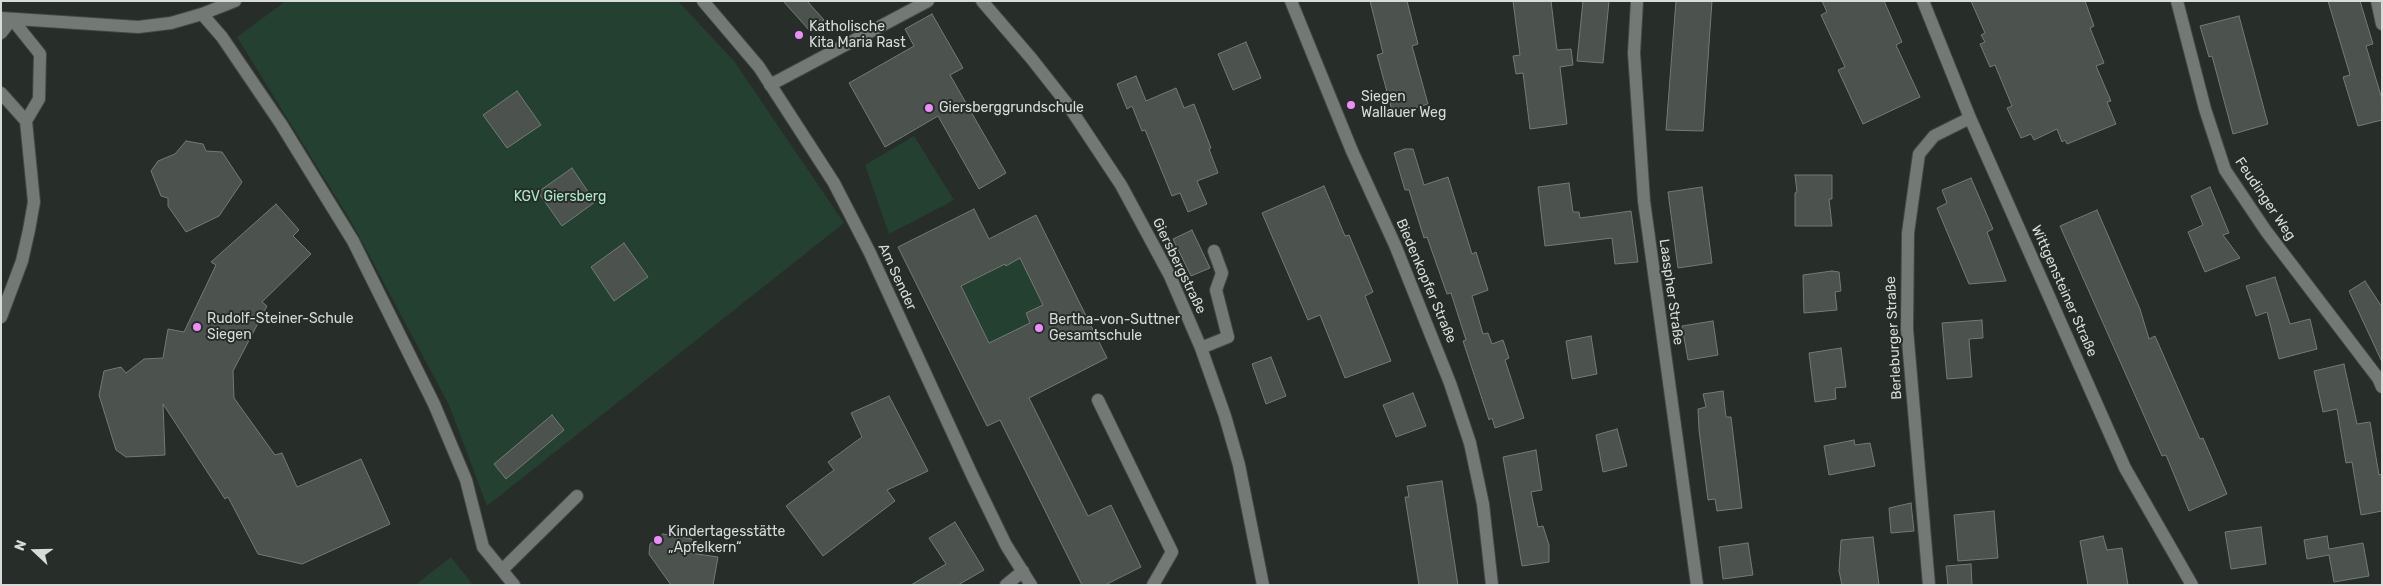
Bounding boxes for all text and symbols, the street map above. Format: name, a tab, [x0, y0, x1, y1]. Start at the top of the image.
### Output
place label: Katholische Kita Maria Rast	[809, 19, 906, 52]
marker: Katholische Kita Maria Rast	[793, 29, 805, 41]
place label: Siegen Wallauer Weg	[1361, 89, 1446, 121]
marker: Siegen Wallauer Weg	[1345, 99, 1357, 111]
place label: Giersberggrundschule	[939, 100, 1084, 116]
marker: Giersberggrundschule	[923, 102, 935, 114]
street label: Feudinger Weg	[2231, 154, 2299, 244]
park label: KGV Giersberg	[514, 189, 606, 205]
street label: Giersbergstraße	[1149, 215, 1209, 317]
street label: Biedenkopfer Straße	[1392, 216, 1460, 346]
street label: Wittgensteiner Straße	[2027, 223, 2101, 359]
street label: Laaspher Straße	[1655, 238, 1687, 346]
street label: Am Sender	[874, 241, 920, 313]
street label: Berleburger Straße	[1882, 276, 1906, 400]
place label: Rudolf-Steiner-Schule Siegen	[207, 311, 354, 344]
place label: Bertha-von-Suttner Gesamtschule	[1049, 312, 1180, 344]
marker: Rudolf-Steiner-Schule Siegen	[191, 321, 203, 333]
marker: Bertha-von-Suttner Gesamtschule	[1033, 322, 1045, 334]
place label: Kindertagesstätte „Apfelkern“	[668, 524, 785, 556]
north arrow	[10, 526, 60, 576]
marker: Kindertagesstätte „Apfelkern“	[652, 534, 664, 546]
text: N	[11, 538, 30, 553]

